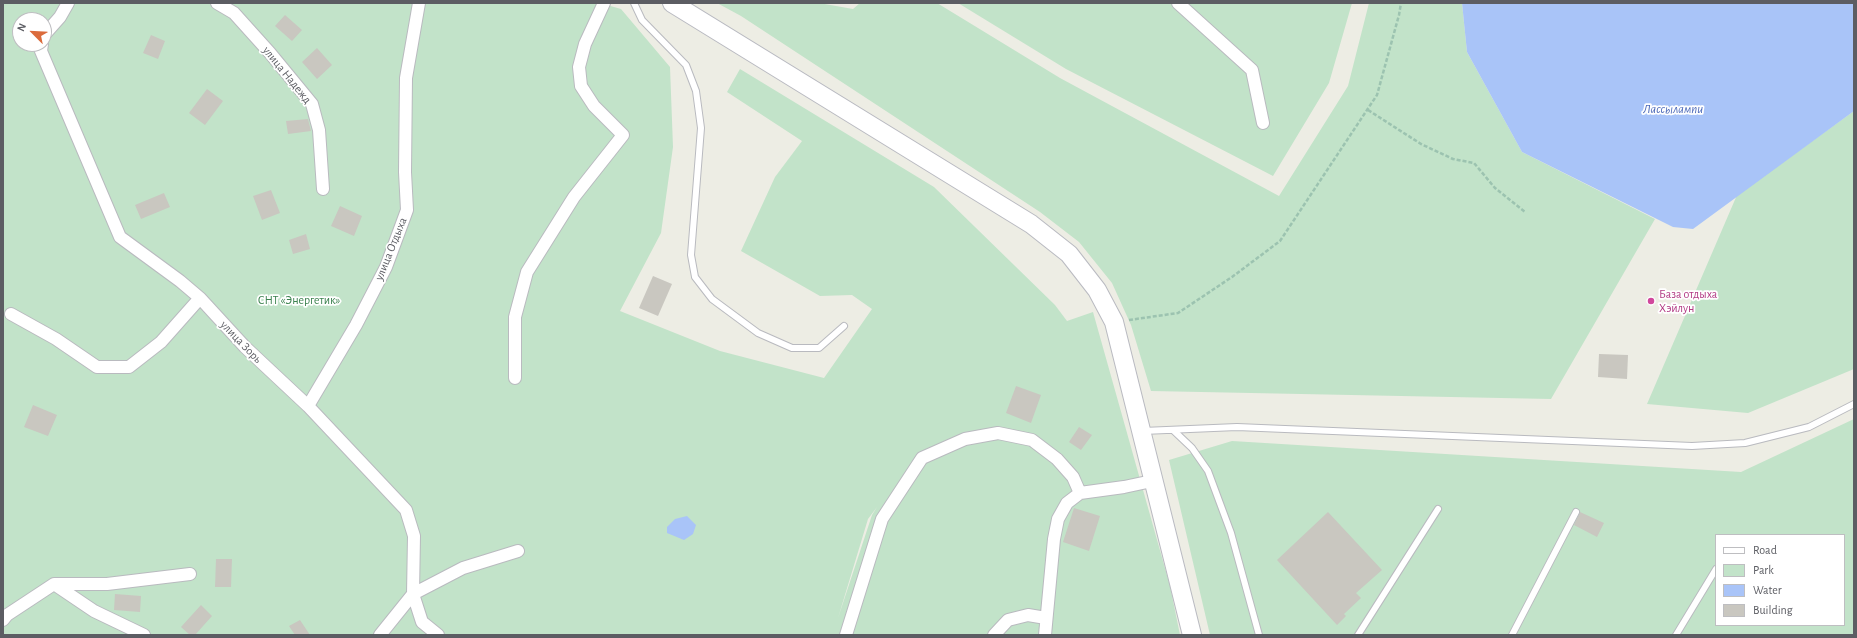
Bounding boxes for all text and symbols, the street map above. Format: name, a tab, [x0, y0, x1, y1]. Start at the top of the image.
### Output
north arrow	[12, 12, 52, 52]
text: N	[15, 22, 28, 33]
street label: улица Надежд	[259, 43, 315, 107]
water label: Лассылампи	[1643, 101, 1703, 117]
street label: улица Отдыха	[372, 215, 410, 283]
place label: База отдыха Хэйлун	[1659, 287, 1717, 315]
park label: СНТ «Энергетик»	[258, 293, 340, 307]
marker: База отдыха Хэйлун	[1646, 296, 1656, 306]
street label: улица Зорь	[217, 318, 265, 366]
legend	[1715, 534, 1845, 626]
text: Road	[1753, 544, 1777, 556]
text: Park	[1753, 564, 1774, 576]
text: Water	[1753, 584, 1782, 596]
text: Building	[1753, 604, 1793, 616]

